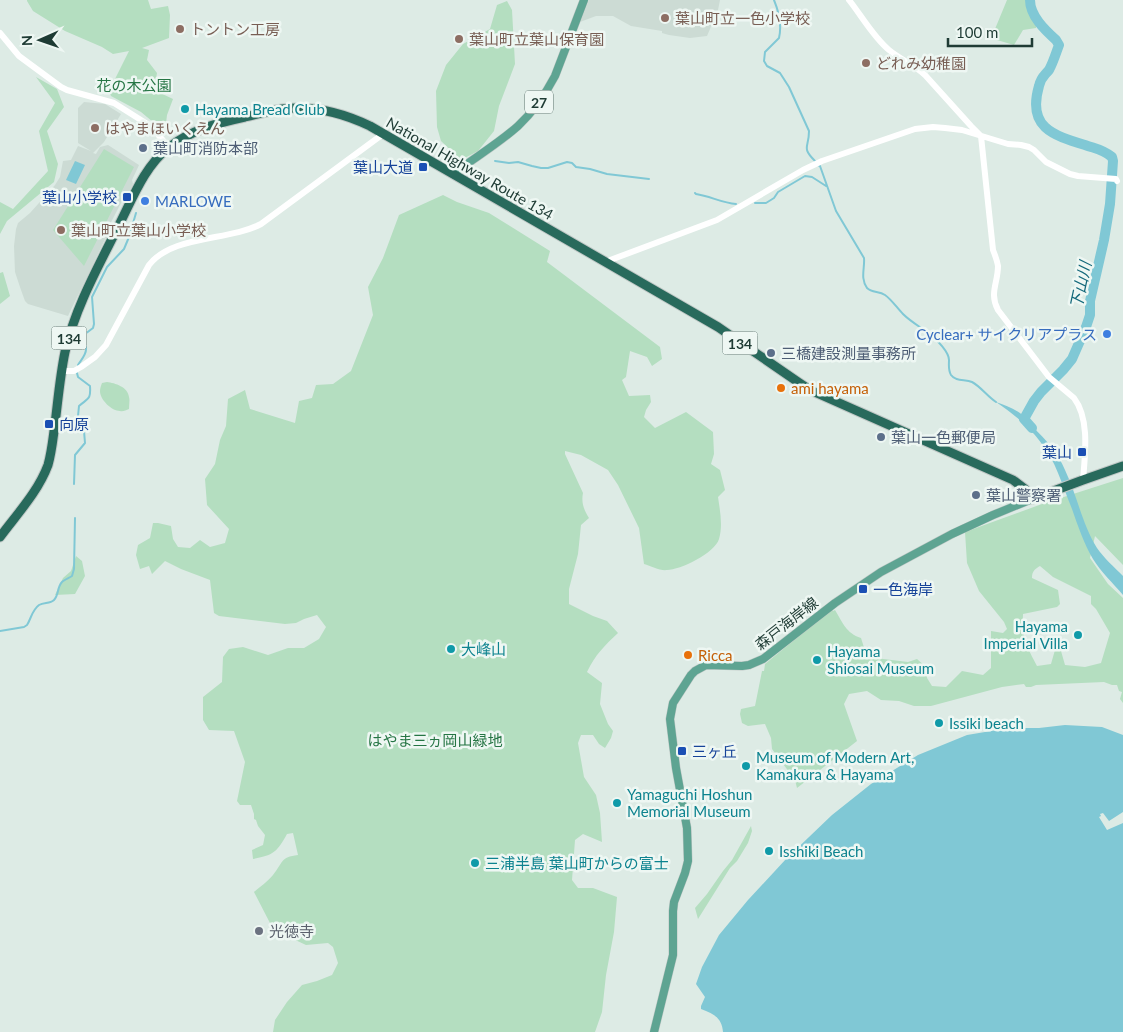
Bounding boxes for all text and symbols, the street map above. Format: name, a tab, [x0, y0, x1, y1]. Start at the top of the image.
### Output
place label: 葉山町立一色小学校	[675, 9, 810, 27]
marker: 葉山町立一色小学校	[659, 12, 671, 24]
north arrow	[15, 15, 65, 65]
scale bar	[948, 15, 1032, 47]
place label: トントン工房	[190, 20, 280, 38]
marker: トントン工房	[174, 23, 186, 35]
text: 100 m	[956, 23, 998, 41]
place label: 葉山町立葉山保育園	[469, 30, 604, 48]
marker: 葉山町立葉山保育園	[453, 33, 465, 45]
text: N	[18, 35, 35, 46]
place label: どれみ幼稚園	[876, 54, 966, 72]
marker: どれみ幼稚園	[860, 57, 872, 69]
park label: 花の木公園	[96, 76, 172, 94]
road number: 27	[525, 90, 553, 114]
place label: Hayama Bread Club	[195, 100, 325, 118]
marker: Hayama Bread Club	[179, 103, 191, 115]
street label: National Highway Route 134	[383, 113, 557, 223]
place label: はやまほいくえん	[105, 119, 225, 137]
marker: はやまほいくえん	[89, 122, 101, 134]
place label: 葉山町消防本部	[153, 139, 258, 157]
marker: 葉山町消防本部	[137, 142, 149, 154]
place label: 葉山大道	[353, 158, 413, 176]
marker: 葉山大道	[417, 161, 429, 173]
place label: 葉山小学校	[42, 188, 117, 206]
marker: 葉山小学校	[121, 191, 133, 203]
place label: MARLOWE	[155, 192, 232, 210]
marker: MARLOWE	[139, 195, 151, 207]
place label: 葉山町立葉山小学校	[71, 221, 206, 239]
marker: 葉山町立葉山小学校	[55, 224, 67, 236]
water label: 下山川	[1066, 258, 1095, 310]
place label: Cyclear+ サイクリアプラス	[916, 325, 1097, 343]
road number: 134	[52, 326, 86, 349]
marker: Cyclear+ サイクリアプラス	[1101, 328, 1113, 340]
road number: 134	[722, 332, 758, 354]
place label: 三橋建設測量事務所	[781, 344, 916, 362]
marker: 三橋建設測量事務所	[765, 347, 777, 359]
place label: ami hayama	[791, 379, 869, 397]
marker: ami hayama	[775, 382, 787, 394]
place label: 向原	[59, 415, 89, 433]
marker: 向原	[43, 418, 55, 430]
place label: 葉山一色郵便局	[891, 428, 996, 446]
marker: 葉山一色郵便局	[875, 431, 887, 443]
place label: 葉山	[1042, 443, 1072, 461]
marker: 葉山	[1076, 446, 1088, 458]
place label: 葉山警察署	[986, 486, 1061, 504]
marker: 葉山警察署	[970, 489, 982, 501]
place label: 一色海岸	[873, 580, 933, 598]
marker: 一色海岸	[857, 583, 869, 595]
street label: 森戸海岸線	[751, 593, 821, 653]
place label: Hayama Imperial Villa	[984, 617, 1068, 652]
marker: Hayama Imperial Villa	[1072, 629, 1084, 641]
place label: 大峰山	[461, 640, 506, 658]
place label: Hayama Shiosai Museum	[827, 642, 934, 677]
marker: 大峰山	[445, 643, 457, 655]
place label: Ricca	[698, 646, 733, 664]
marker: Ricca	[682, 649, 694, 661]
marker: Hayama Shiosai Museum	[811, 654, 823, 666]
place label: Issiki beach	[949, 714, 1024, 732]
marker: Issiki beach	[933, 717, 945, 729]
park label: はやま三ヵ岡山緑地	[367, 731, 503, 749]
place label: 三ヶ丘	[692, 742, 737, 760]
marker: 三ヶ丘	[676, 745, 688, 757]
place label: Museum of Modern Art, Kamakura & Hayama	[756, 748, 914, 783]
marker: Museum of Modern Art, Kamakura & Hayama	[740, 760, 752, 772]
place label: Yamaguchi Hoshun Memorial Museum	[627, 785, 752, 820]
marker: Yamaguchi Hoshun Memorial Museum	[611, 797, 623, 809]
place label: Isshiki Beach	[779, 842, 864, 860]
marker: Isshiki Beach	[763, 845, 775, 857]
place label: 三浦半島 葉山町からの富士	[485, 854, 669, 872]
marker: 三浦半島 葉山町からの富士	[469, 857, 481, 869]
place label: 光徳寺	[269, 922, 314, 940]
marker: 光徳寺	[253, 925, 265, 937]

